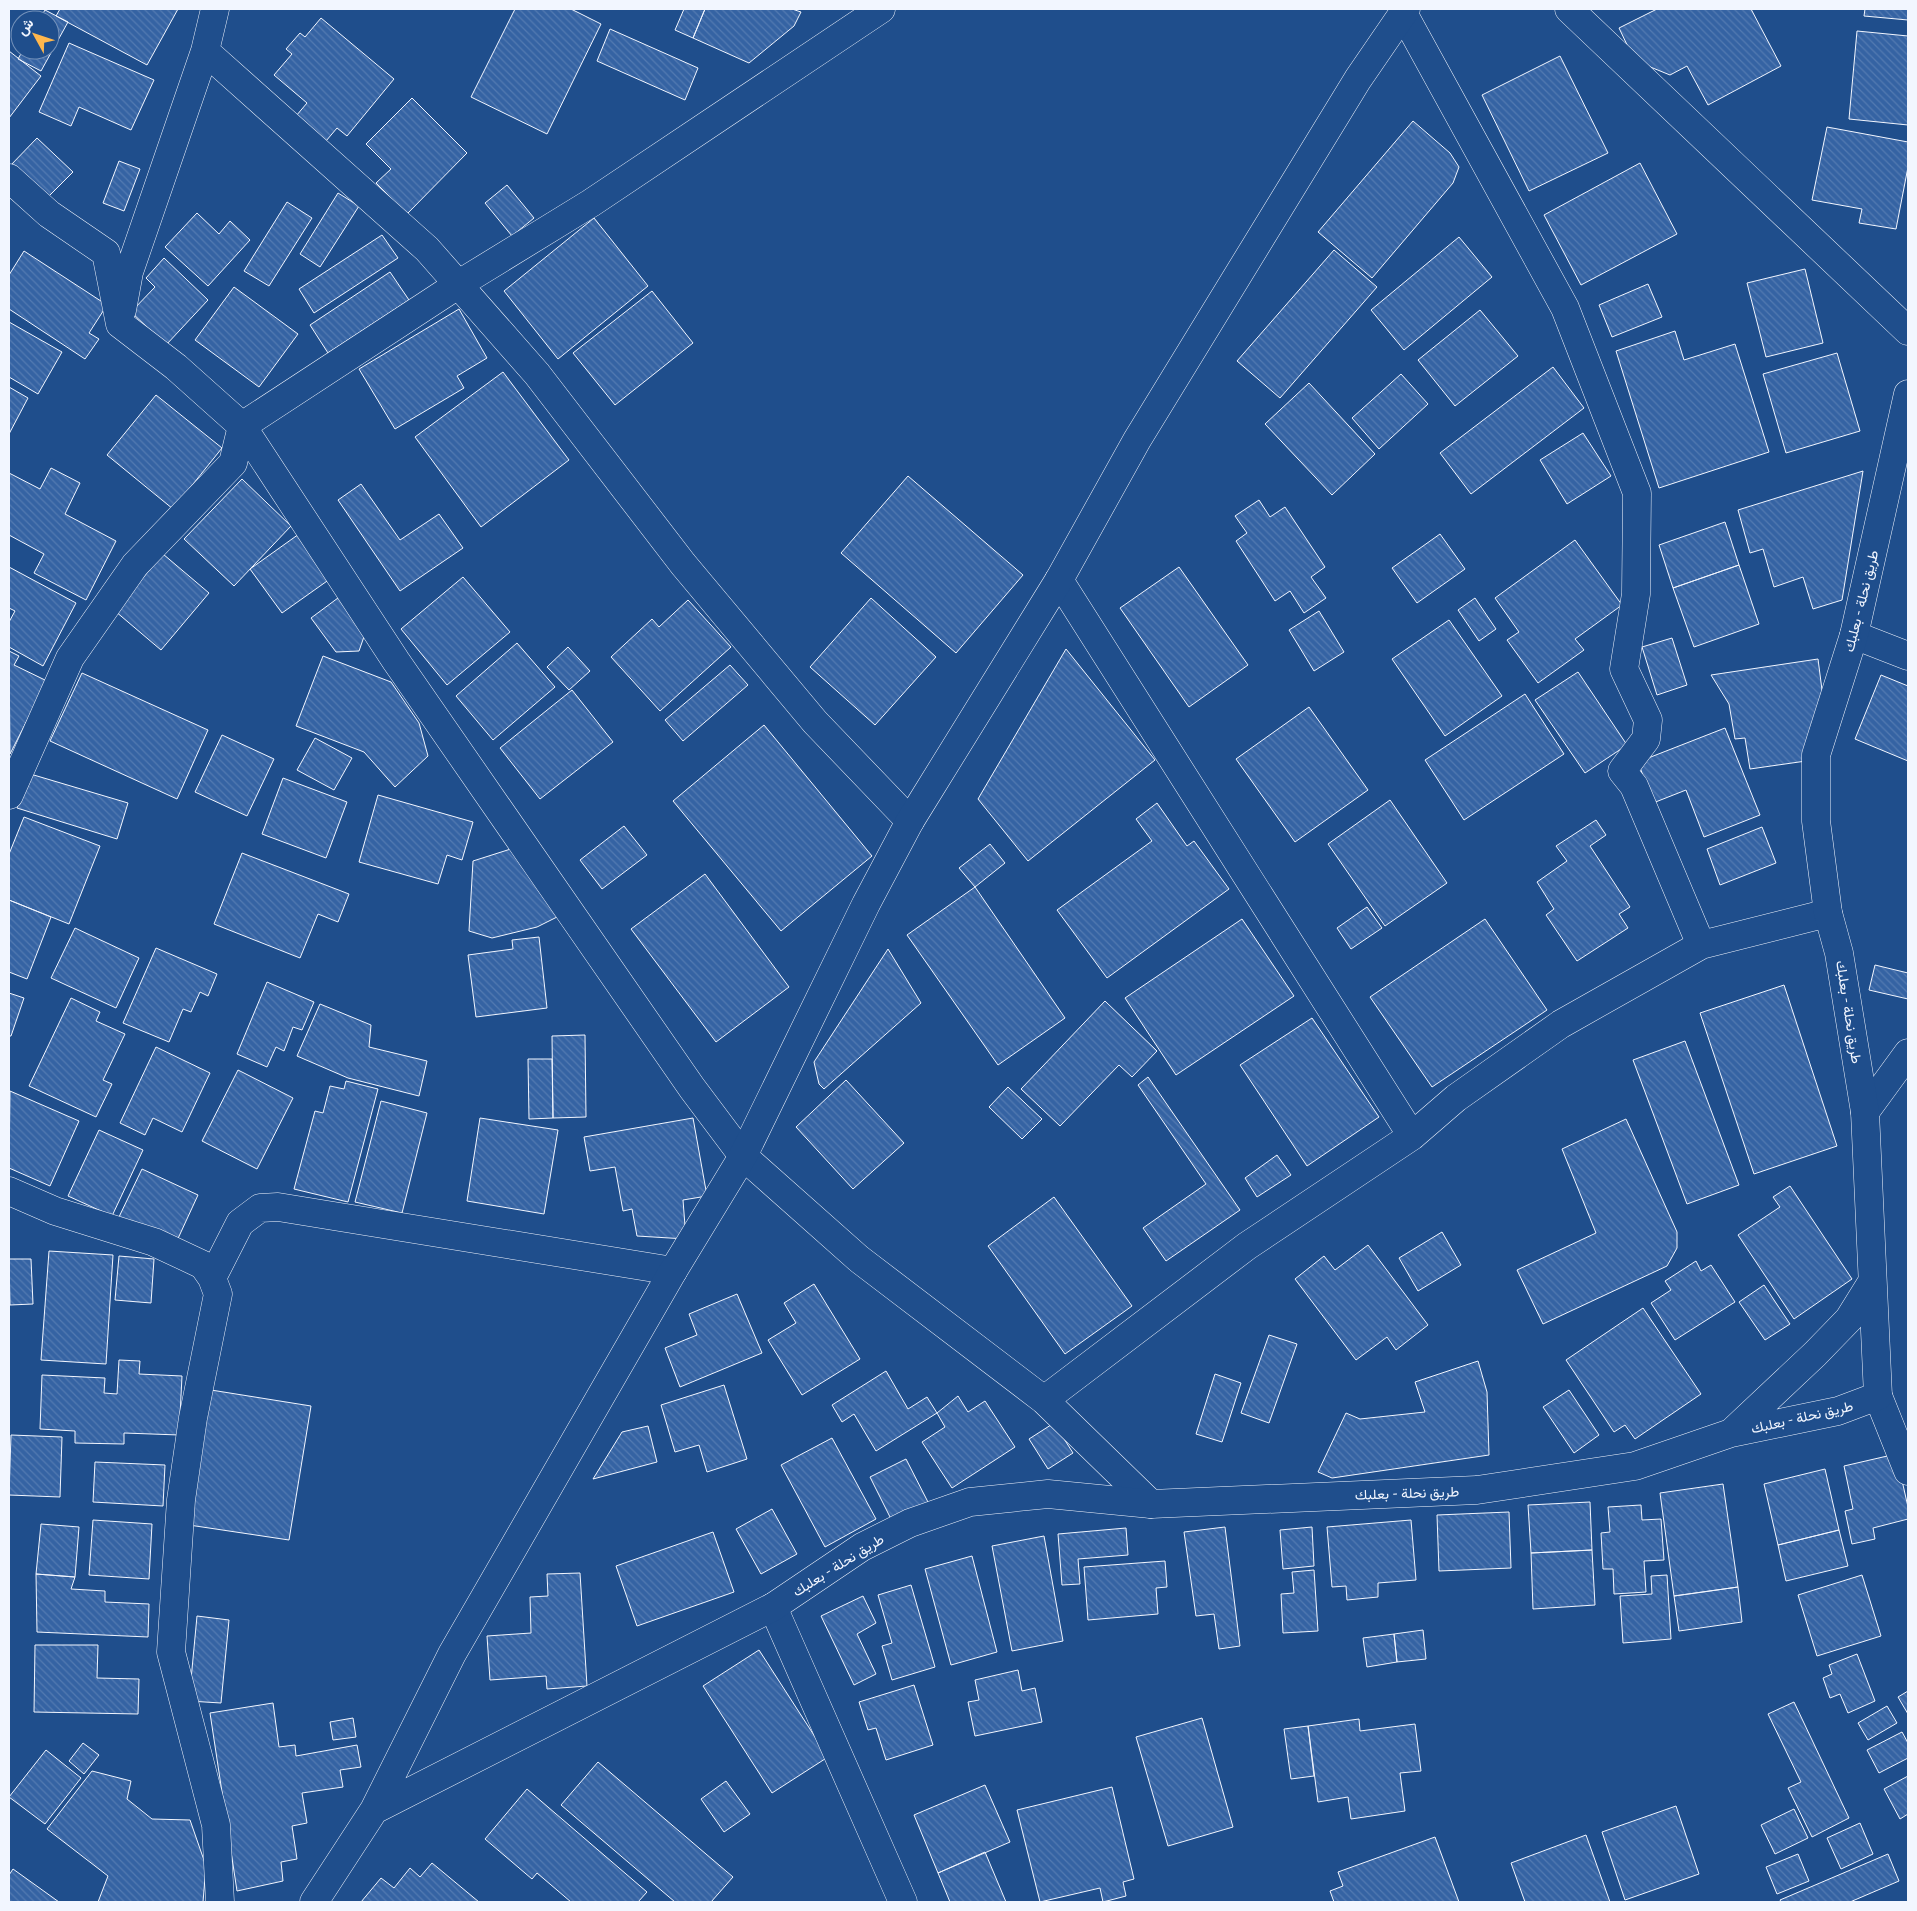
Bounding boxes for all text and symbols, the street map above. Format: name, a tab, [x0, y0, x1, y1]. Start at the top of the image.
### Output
north arrow	[10, 10, 60, 60]
text: ش	[13, 14, 37, 39]
street label: طريق نحلة - بعلبك	[1840, 548, 1882, 654]
street label: طريق نحلة - بعلبك	[1832, 959, 1866, 1065]
street label: طريق نحلة - بعلبك	[1749, 1396, 1855, 1438]
street label: طريق نحلة - بعلبك	[1355, 1482, 1459, 1504]
street label: طريق نحلة - بعلبك	[789, 1530, 887, 1600]

